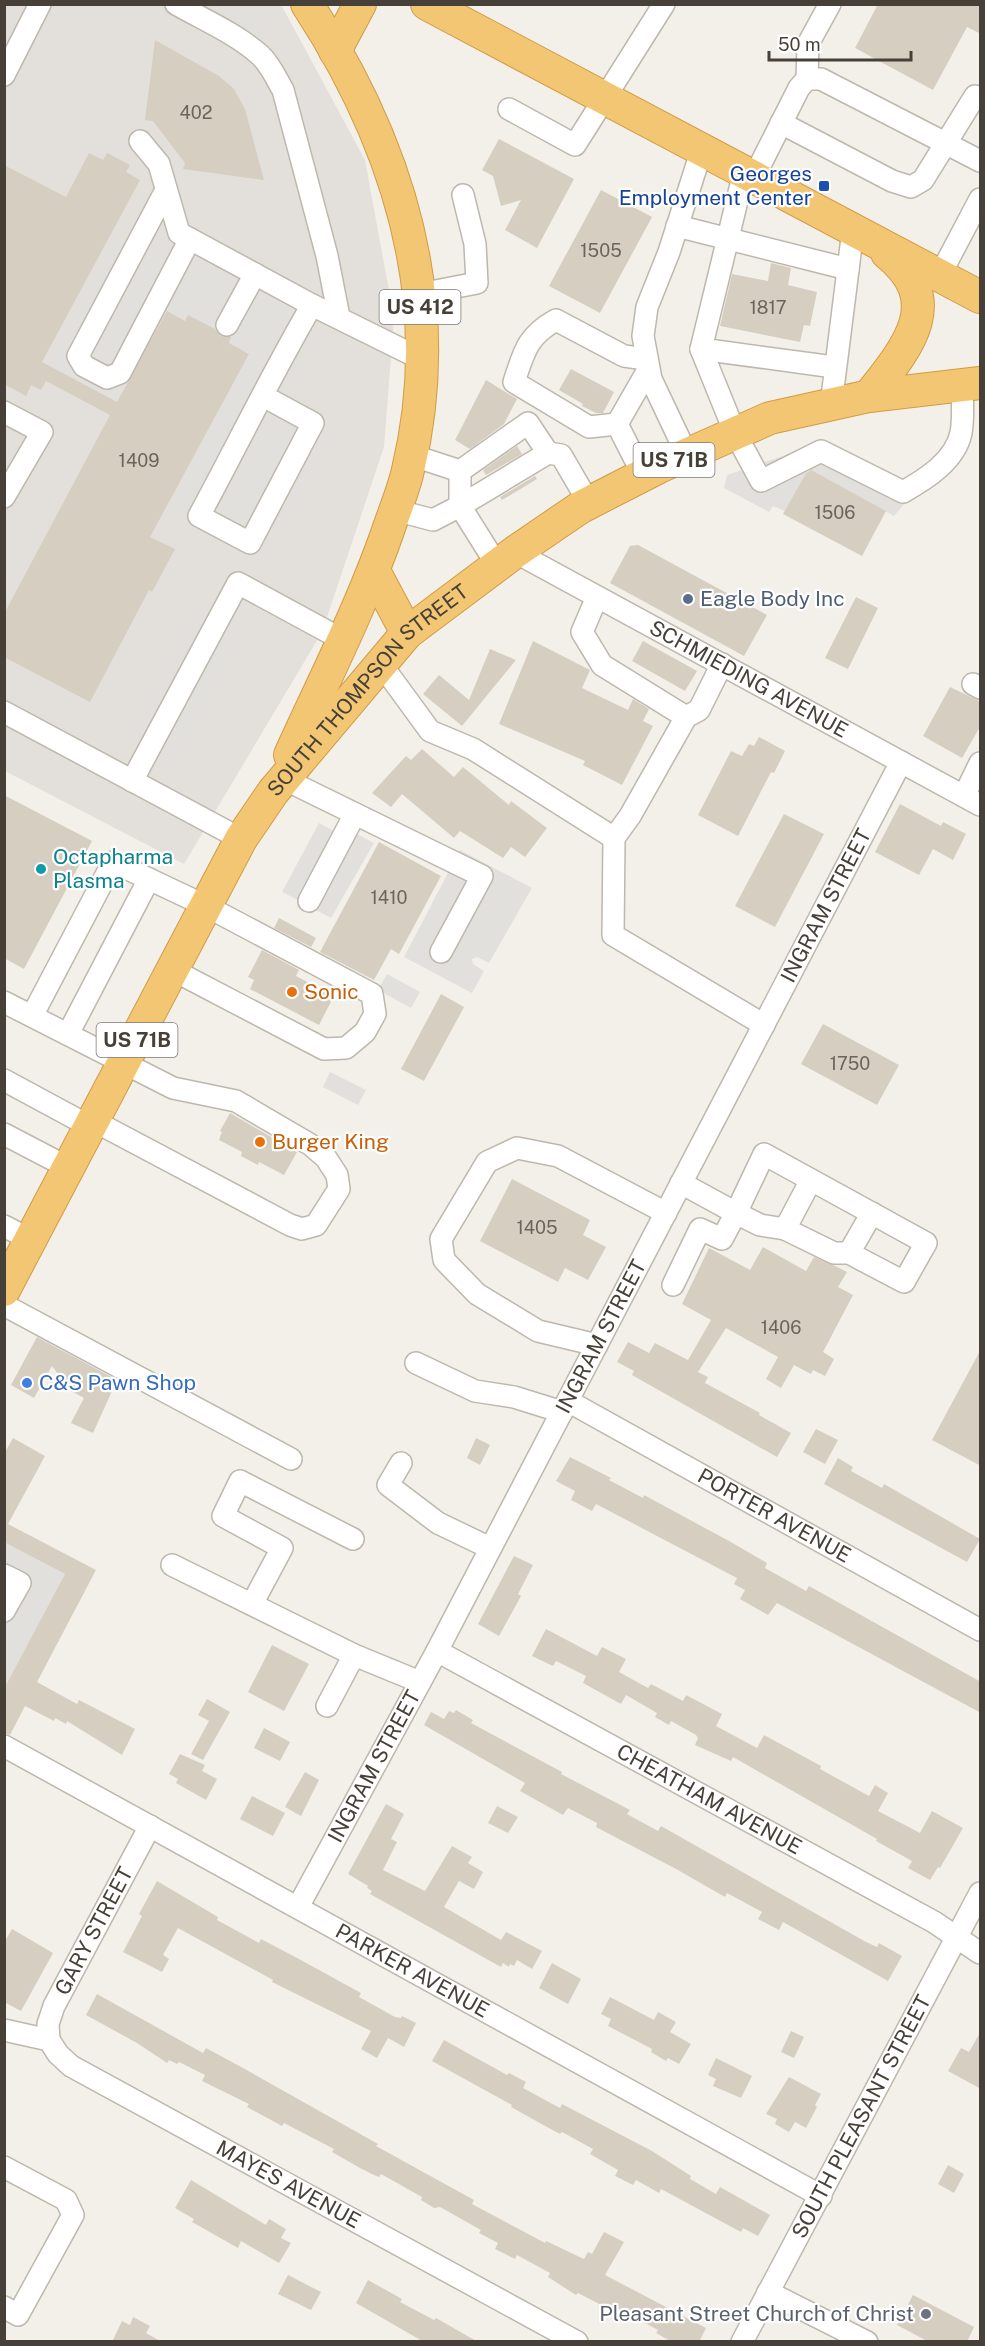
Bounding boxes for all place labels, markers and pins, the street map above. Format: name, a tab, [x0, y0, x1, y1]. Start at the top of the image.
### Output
place label: Georges Employment Center	[619, 161, 812, 210]
marker: Georges Employment Center	[817, 179, 831, 193]
place label: Eagle Body Inc	[700, 586, 845, 611]
marker: Eagle Body Inc	[681, 592, 695, 606]
place label: Octapharma Plasma	[53, 844, 173, 893]
marker: Octapharma Plasma	[34, 862, 48, 876]
place label: Sonic	[304, 979, 359, 1004]
marker: Sonic	[285, 985, 299, 999]
place label: Burger King	[272, 1129, 389, 1154]
marker: Burger King	[253, 1135, 267, 1149]
place label: C&S Pawn Shop	[39, 1370, 196, 1395]
marker: C&S Pawn Shop	[20, 1376, 34, 1390]
place label: Pleasant Street Church of Christ	[599, 2301, 914, 2326]
marker: Pleasant Street Church of Christ	[919, 2307, 933, 2321]

